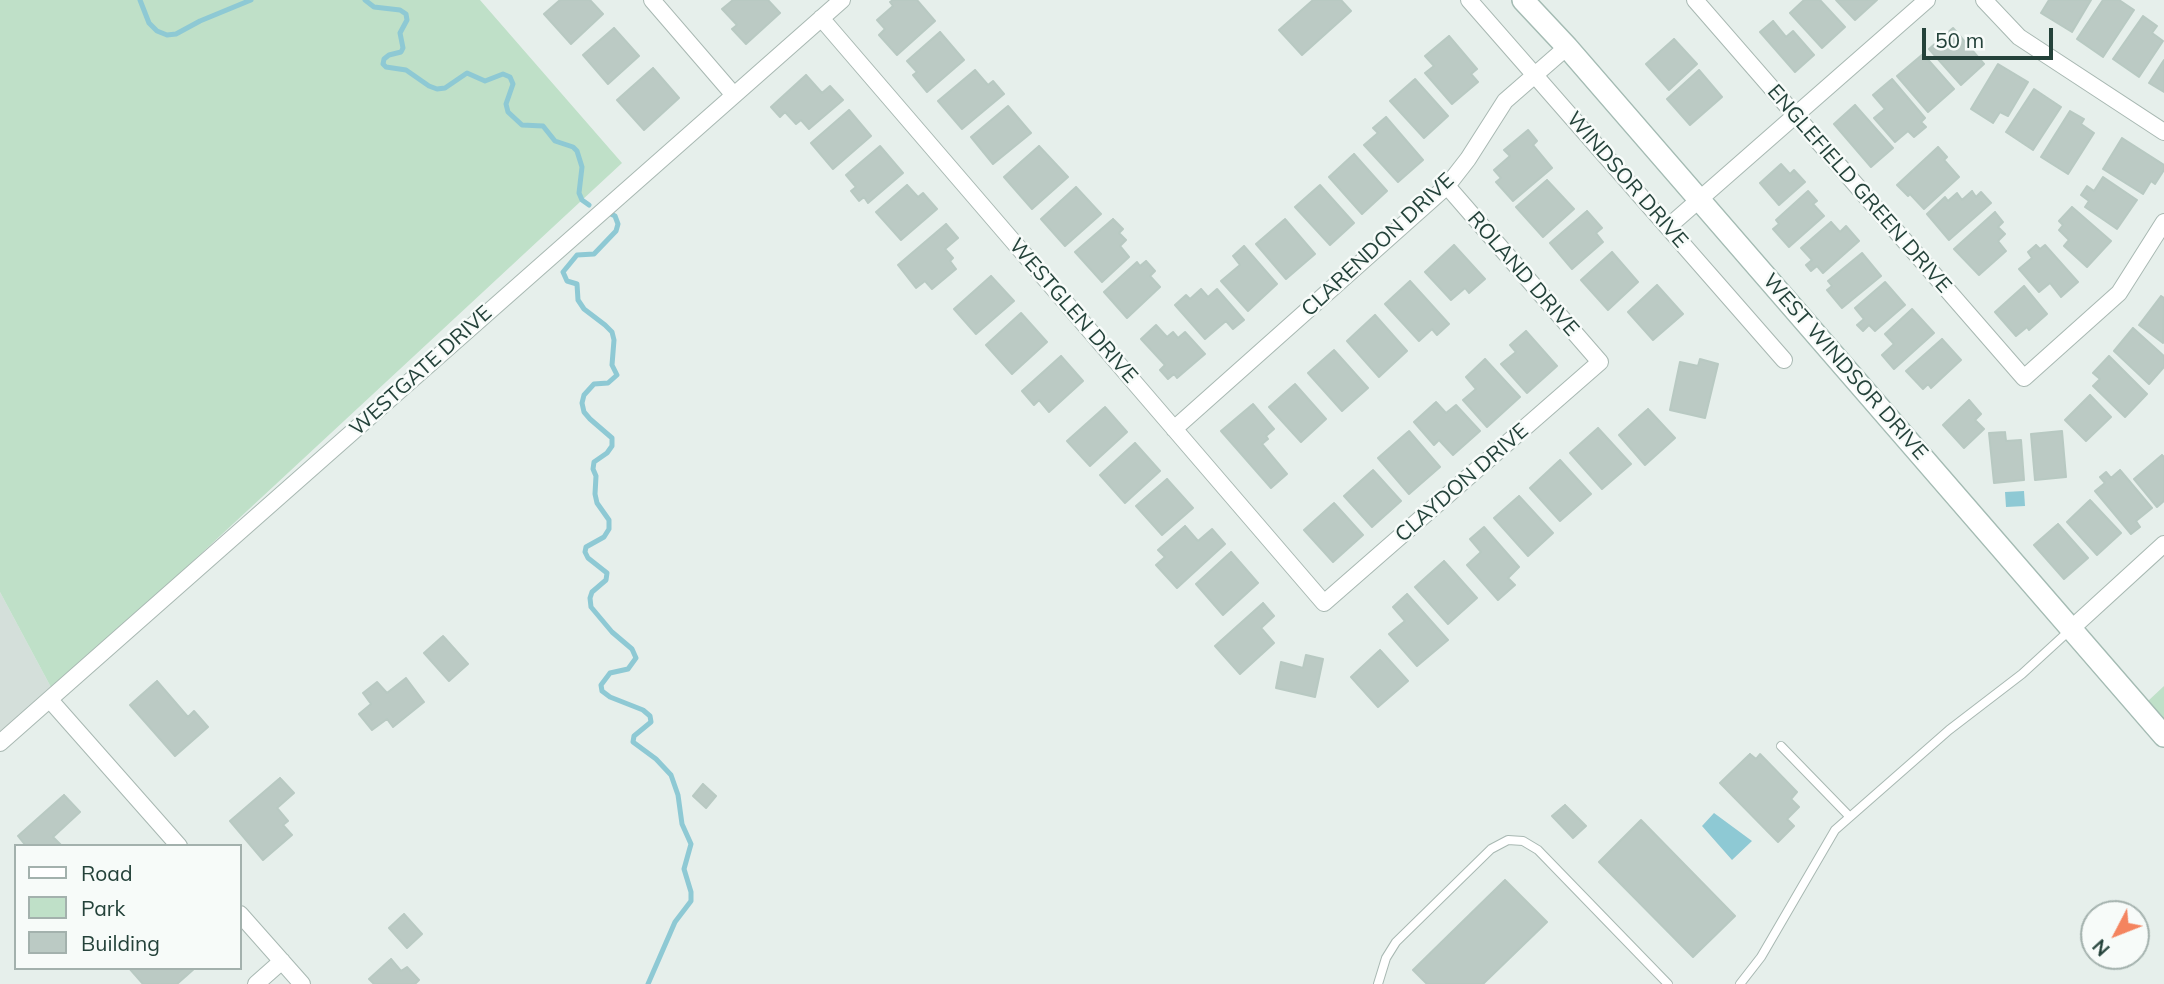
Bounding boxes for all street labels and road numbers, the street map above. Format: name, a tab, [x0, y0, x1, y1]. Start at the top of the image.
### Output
street label: ENGLEFIELD GREEN DRIVE	[1762, 80, 1956, 298]
street label: WINDSOR DRIVE	[1561, 107, 1693, 253]
street label: CLARENDON DRIVE	[1297, 168, 1459, 322]
street label: ROLAND DRIVE	[1462, 207, 1584, 341]
street label: WESTGLEN DRIVE	[1003, 234, 1143, 388]
street label: WEST WINDSOR DRIVE	[1757, 269, 1933, 465]
street label: WESTGATE DRIVE	[345, 301, 497, 441]
street label: CLAYDON DRIVE	[1390, 418, 1534, 548]

